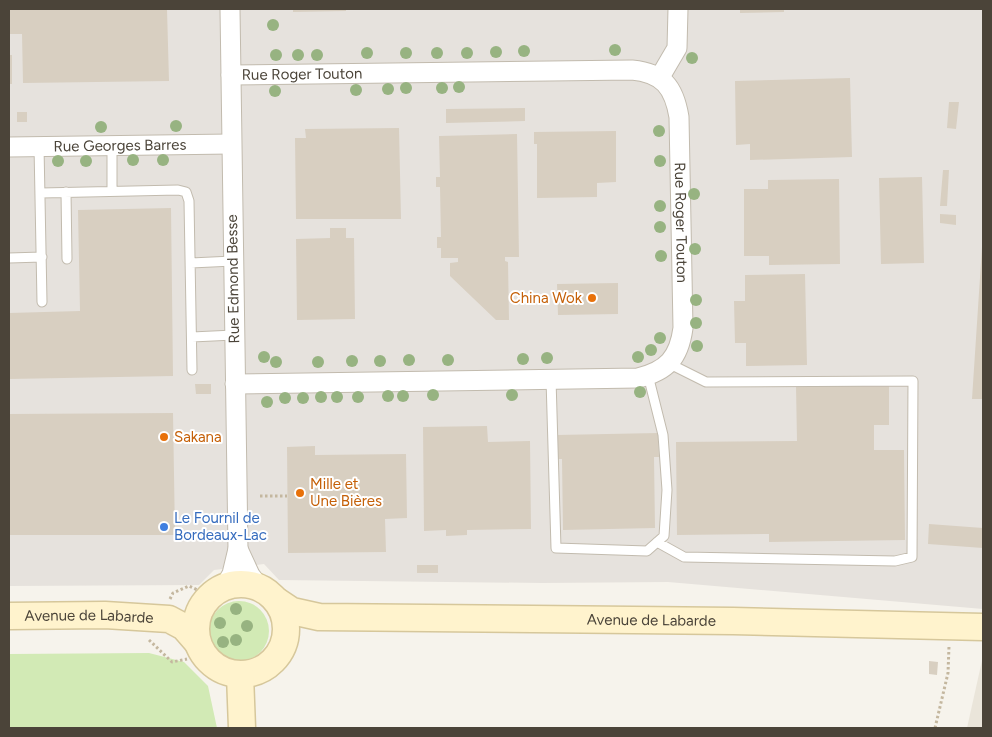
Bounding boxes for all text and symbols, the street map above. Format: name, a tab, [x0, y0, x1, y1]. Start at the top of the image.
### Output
street label: Rue Roger Touton	[242, 64, 362, 84]
street label: Rue Georges Barres	[53, 136, 187, 155]
street label: Rue Roger Touton	[671, 162, 691, 283]
street label: Rue Edmond Besse	[223, 214, 243, 344]
place label: China Wok	[510, 289, 583, 307]
marker: China Wok	[586, 292, 598, 304]
place label: Sakana	[174, 428, 222, 446]
marker: Sakana	[158, 431, 170, 443]
place label: Mille et Une Bières	[310, 475, 382, 510]
marker: Mille et Une Bières	[294, 487, 306, 499]
place label: Le Fournil de Bordeaux-Lac	[174, 509, 267, 544]
marker: Le Fournil de Bordeaux-Lac	[158, 521, 170, 533]
street label: Avenue de Labarde	[24, 606, 154, 627]
street label: Avenue de Labarde	[587, 611, 716, 630]

